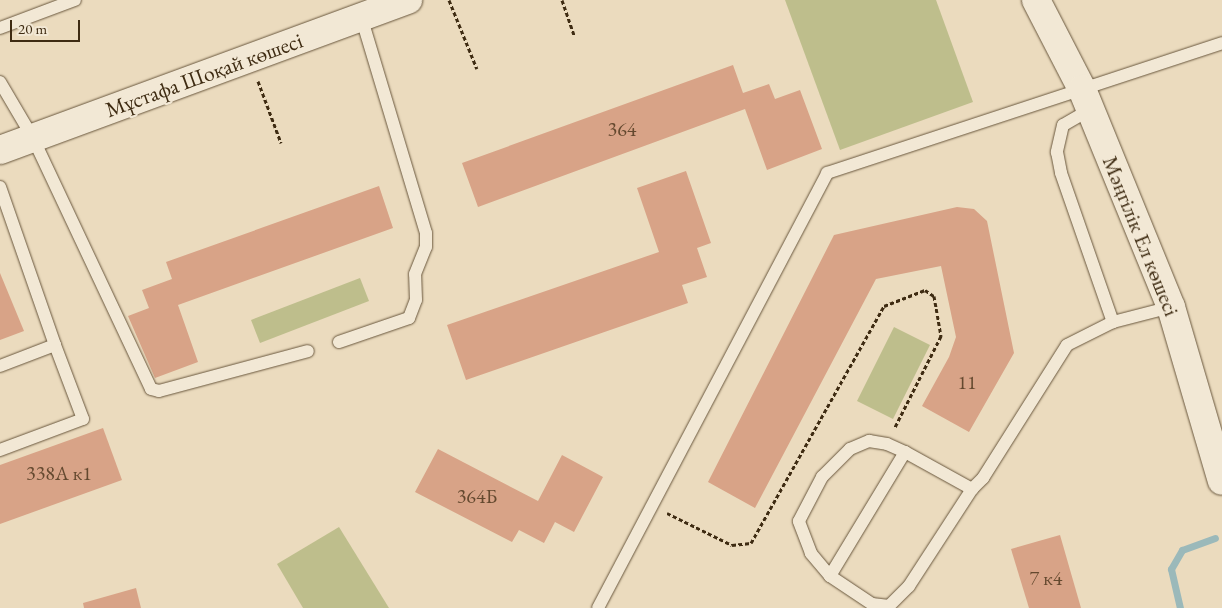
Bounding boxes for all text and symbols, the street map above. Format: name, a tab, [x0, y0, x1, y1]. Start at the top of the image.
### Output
scale bar	[12, 10, 82, 42]
text: 20 m	[18, 19, 47, 38]
street label: Мұстафа Шоқай көшесі	[102, 27, 306, 123]
house number: 364	[608, 117, 636, 141]
street label: Мәңгілік Ел көшесі	[1097, 152, 1185, 320]
house number: 11	[957, 370, 977, 394]
house number: 338А к1	[26, 461, 92, 485]
house number: 364Б	[457, 484, 497, 508]
house number: 7 к4	[1030, 566, 1062, 590]

